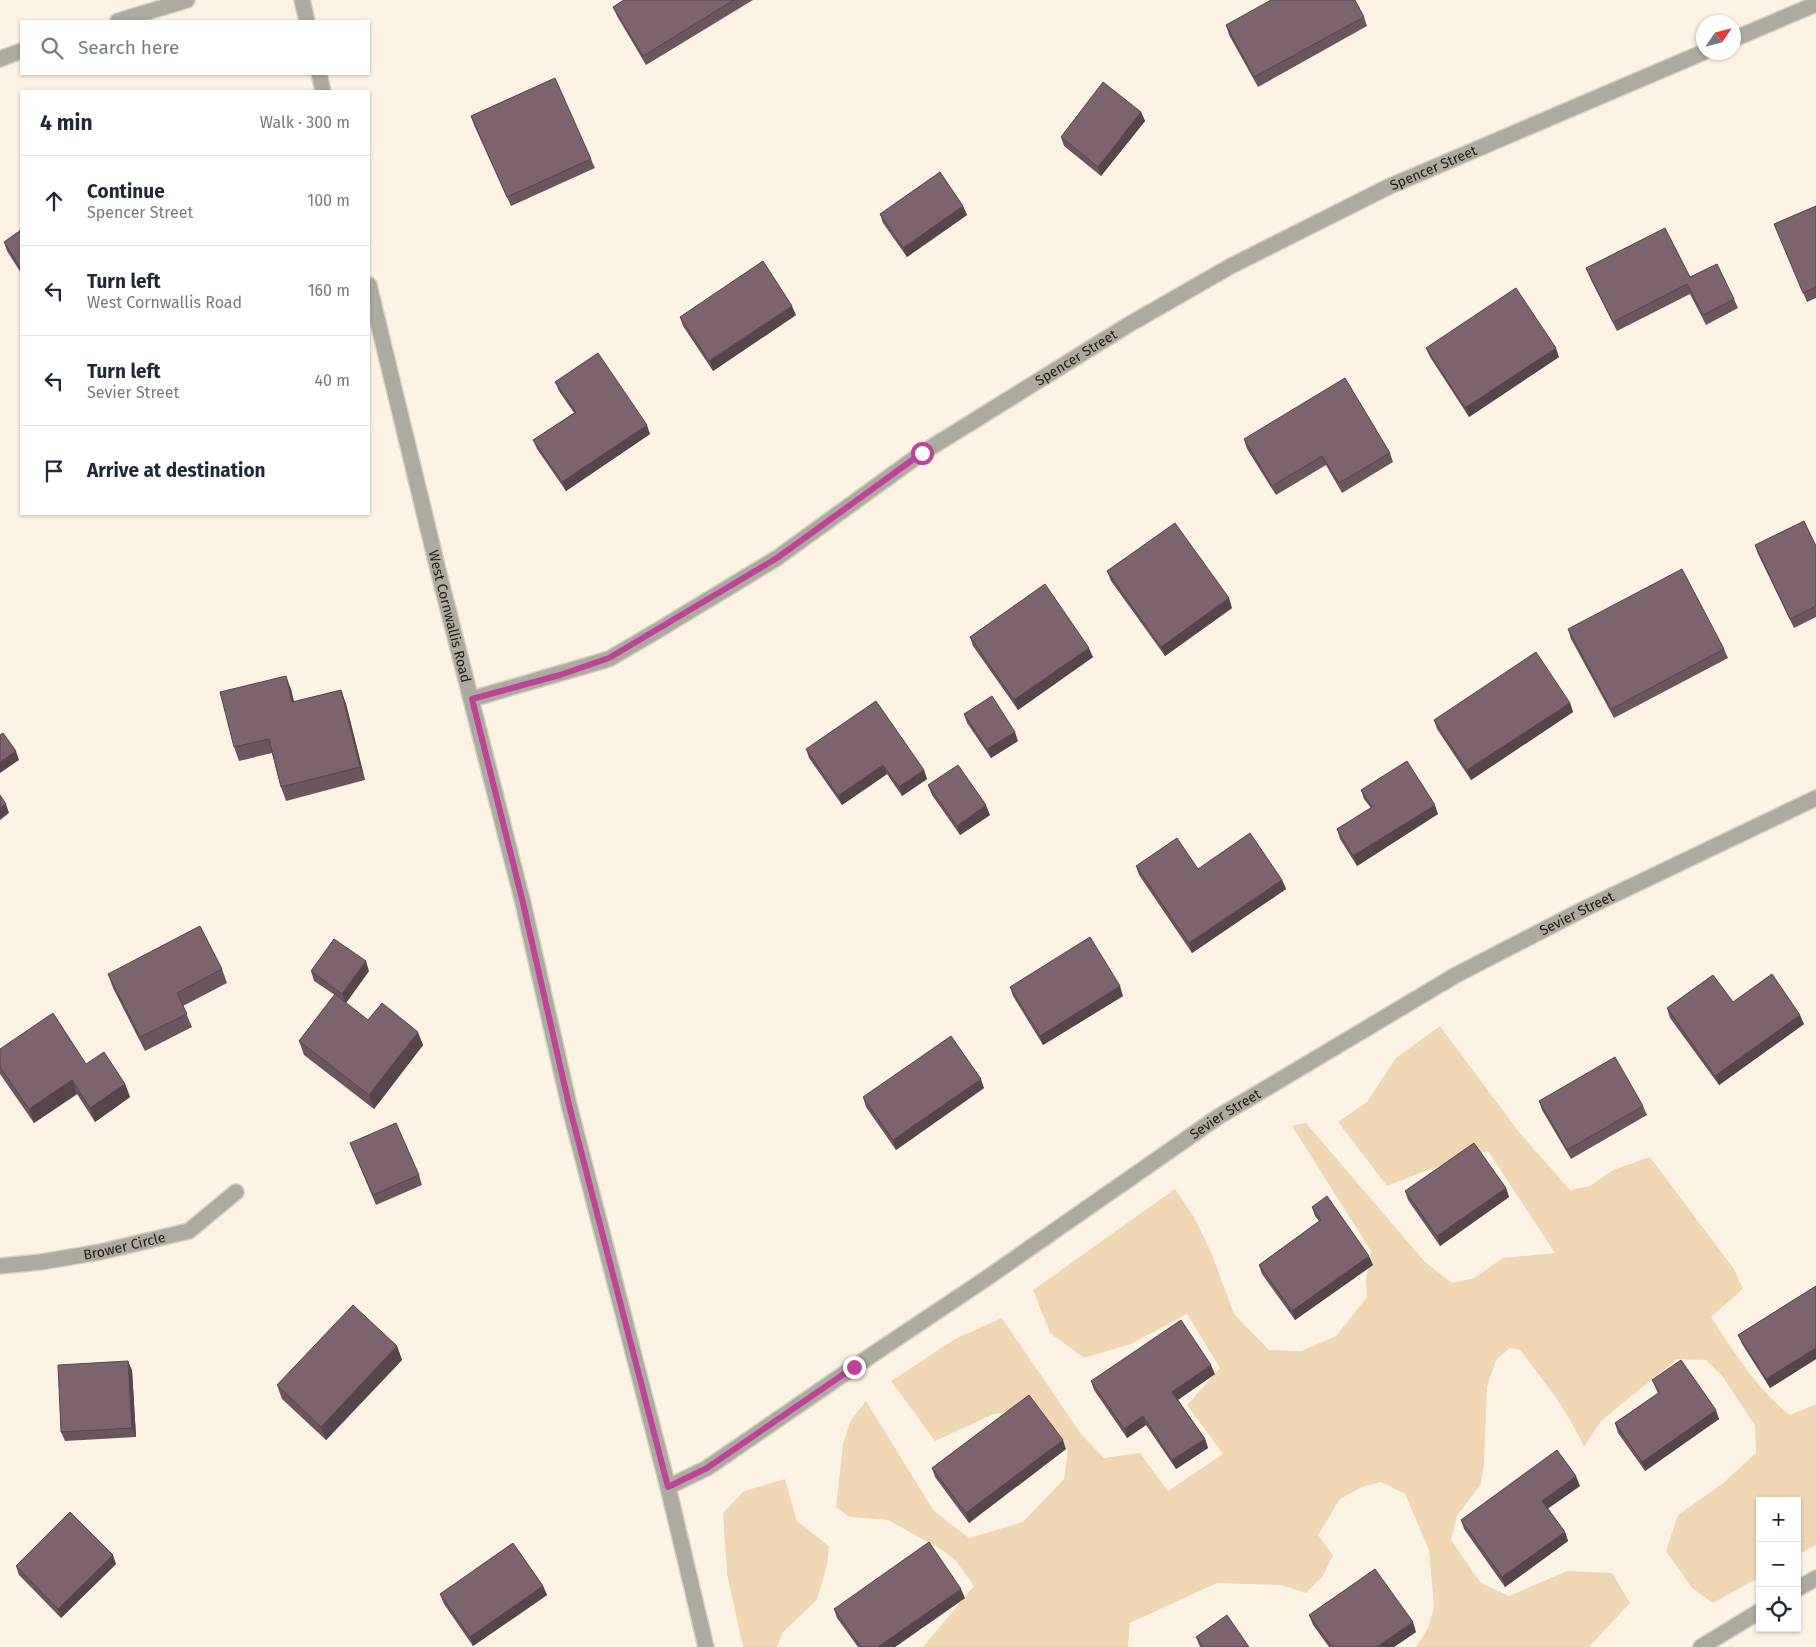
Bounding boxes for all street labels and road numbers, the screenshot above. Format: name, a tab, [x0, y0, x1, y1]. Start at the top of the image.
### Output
street label: Spencer Street	[1387, 141, 1480, 194]
street label: Spencer Street	[1032, 325, 1121, 389]
street label: West Cornwallis Road	[425, 548, 475, 684]
street label: Sevier Street	[1537, 887, 1617, 939]
street label: Sevier Street	[1186, 1085, 1264, 1143]
street label: Brower Circle	[82, 1228, 167, 1263]

